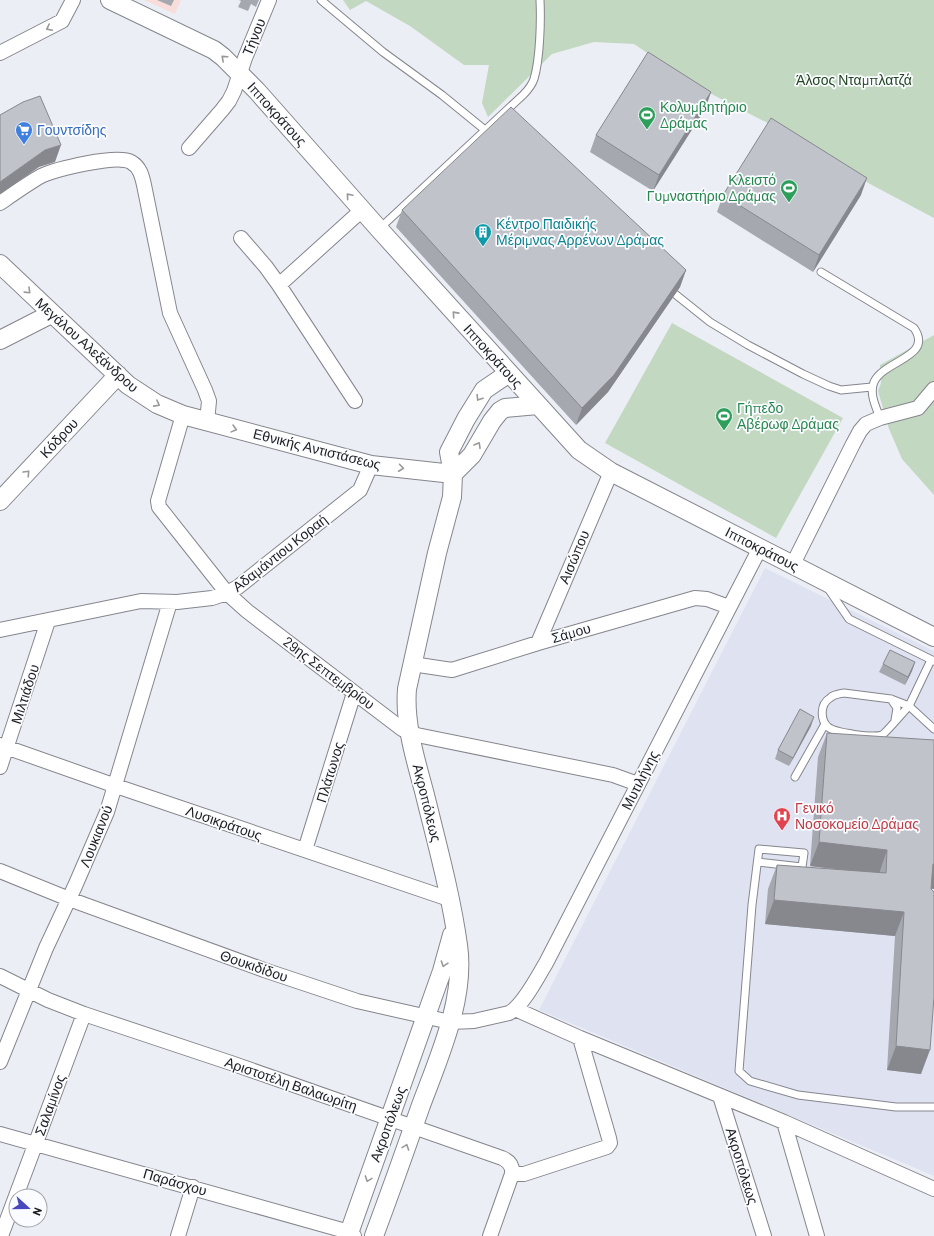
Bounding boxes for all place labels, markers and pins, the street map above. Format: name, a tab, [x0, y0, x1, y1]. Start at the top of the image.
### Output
place label: Κολυμβητήριο Δράμας	[660, 98, 747, 131]
sports icon: Κολυμβητήριο Δράμας	[637, 105, 657, 130]
supermarket icon: Γουντσίδης	[14, 120, 34, 145]
place label: Γουντσίδης	[37, 121, 107, 138]
place label: Κλειστό Γυμναστήριο Δράμας	[647, 171, 776, 204]
sports icon: Κλειστό Γυμναστήριο Δράμας	[779, 178, 799, 203]
place label: Κέντρο Παιδικής Μέριμνας Αρρένων Δράμας	[496, 215, 664, 248]
building icon: Κέντρο Παιδικής Μέριμνας Αρρένων Δράμας	[473, 222, 493, 247]
place label: Γήπεδο Αβέρωφ Δράμας	[737, 399, 839, 432]
sports icon: Γήπεδο Αβέρωφ Δράμας	[714, 406, 734, 431]
place label: Γενικό Νοσοκομείο Δράμας	[795, 799, 919, 832]
hospital icon: Γενικό Νοσοκομείο Δράμας	[772, 806, 792, 831]

